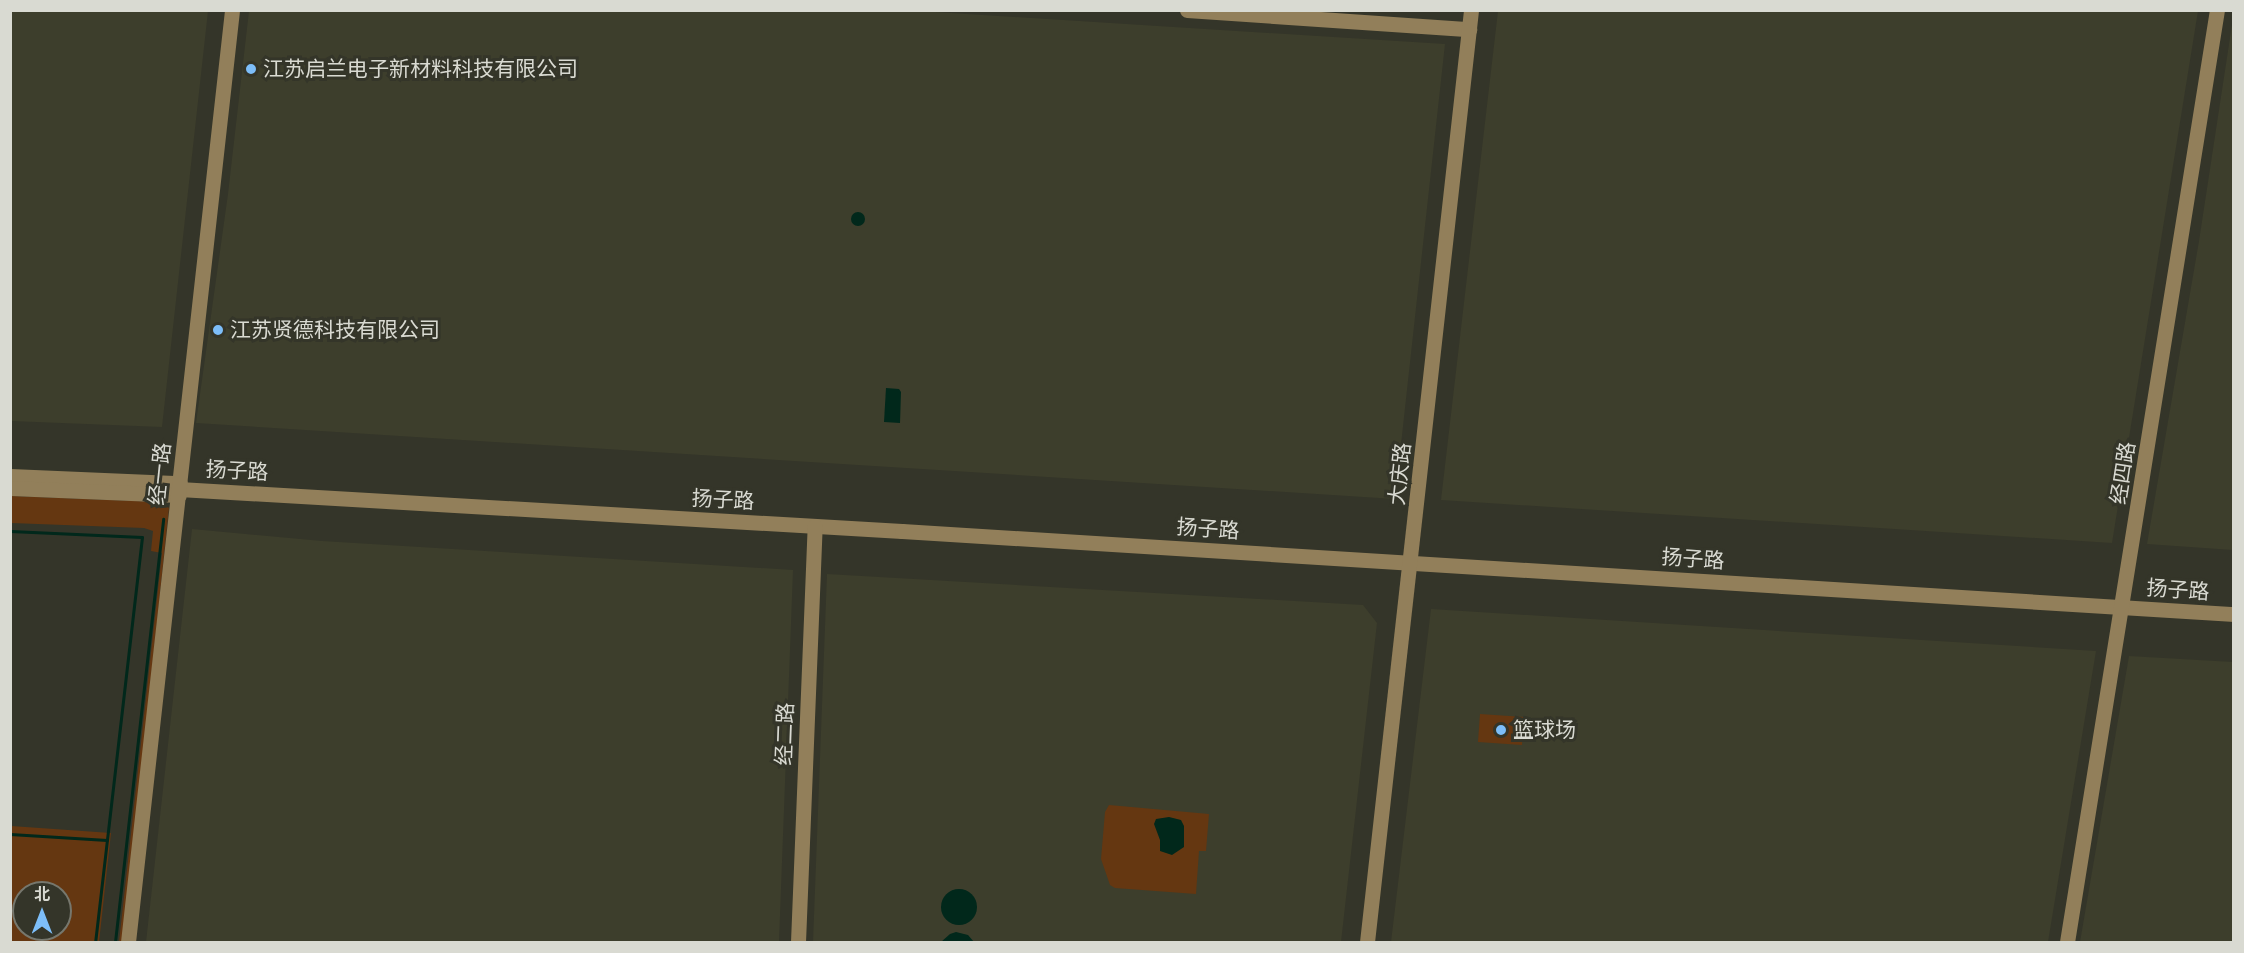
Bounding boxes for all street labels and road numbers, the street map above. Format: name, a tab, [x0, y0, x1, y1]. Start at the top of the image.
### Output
street label: 经四路	[2106, 440, 2140, 506]
street label: 经一路	[144, 441, 176, 507]
street label: 大庆路	[1384, 441, 1416, 507]
street label: 扬子路	[205, 457, 269, 485]
street label: 扬子路	[691, 486, 755, 514]
street label: 扬子路	[1176, 514, 1240, 544]
street label: 扬子路	[1661, 544, 1725, 574]
street label: 扬子路	[2146, 575, 2210, 605]
street label: 经二路	[771, 702, 799, 766]

